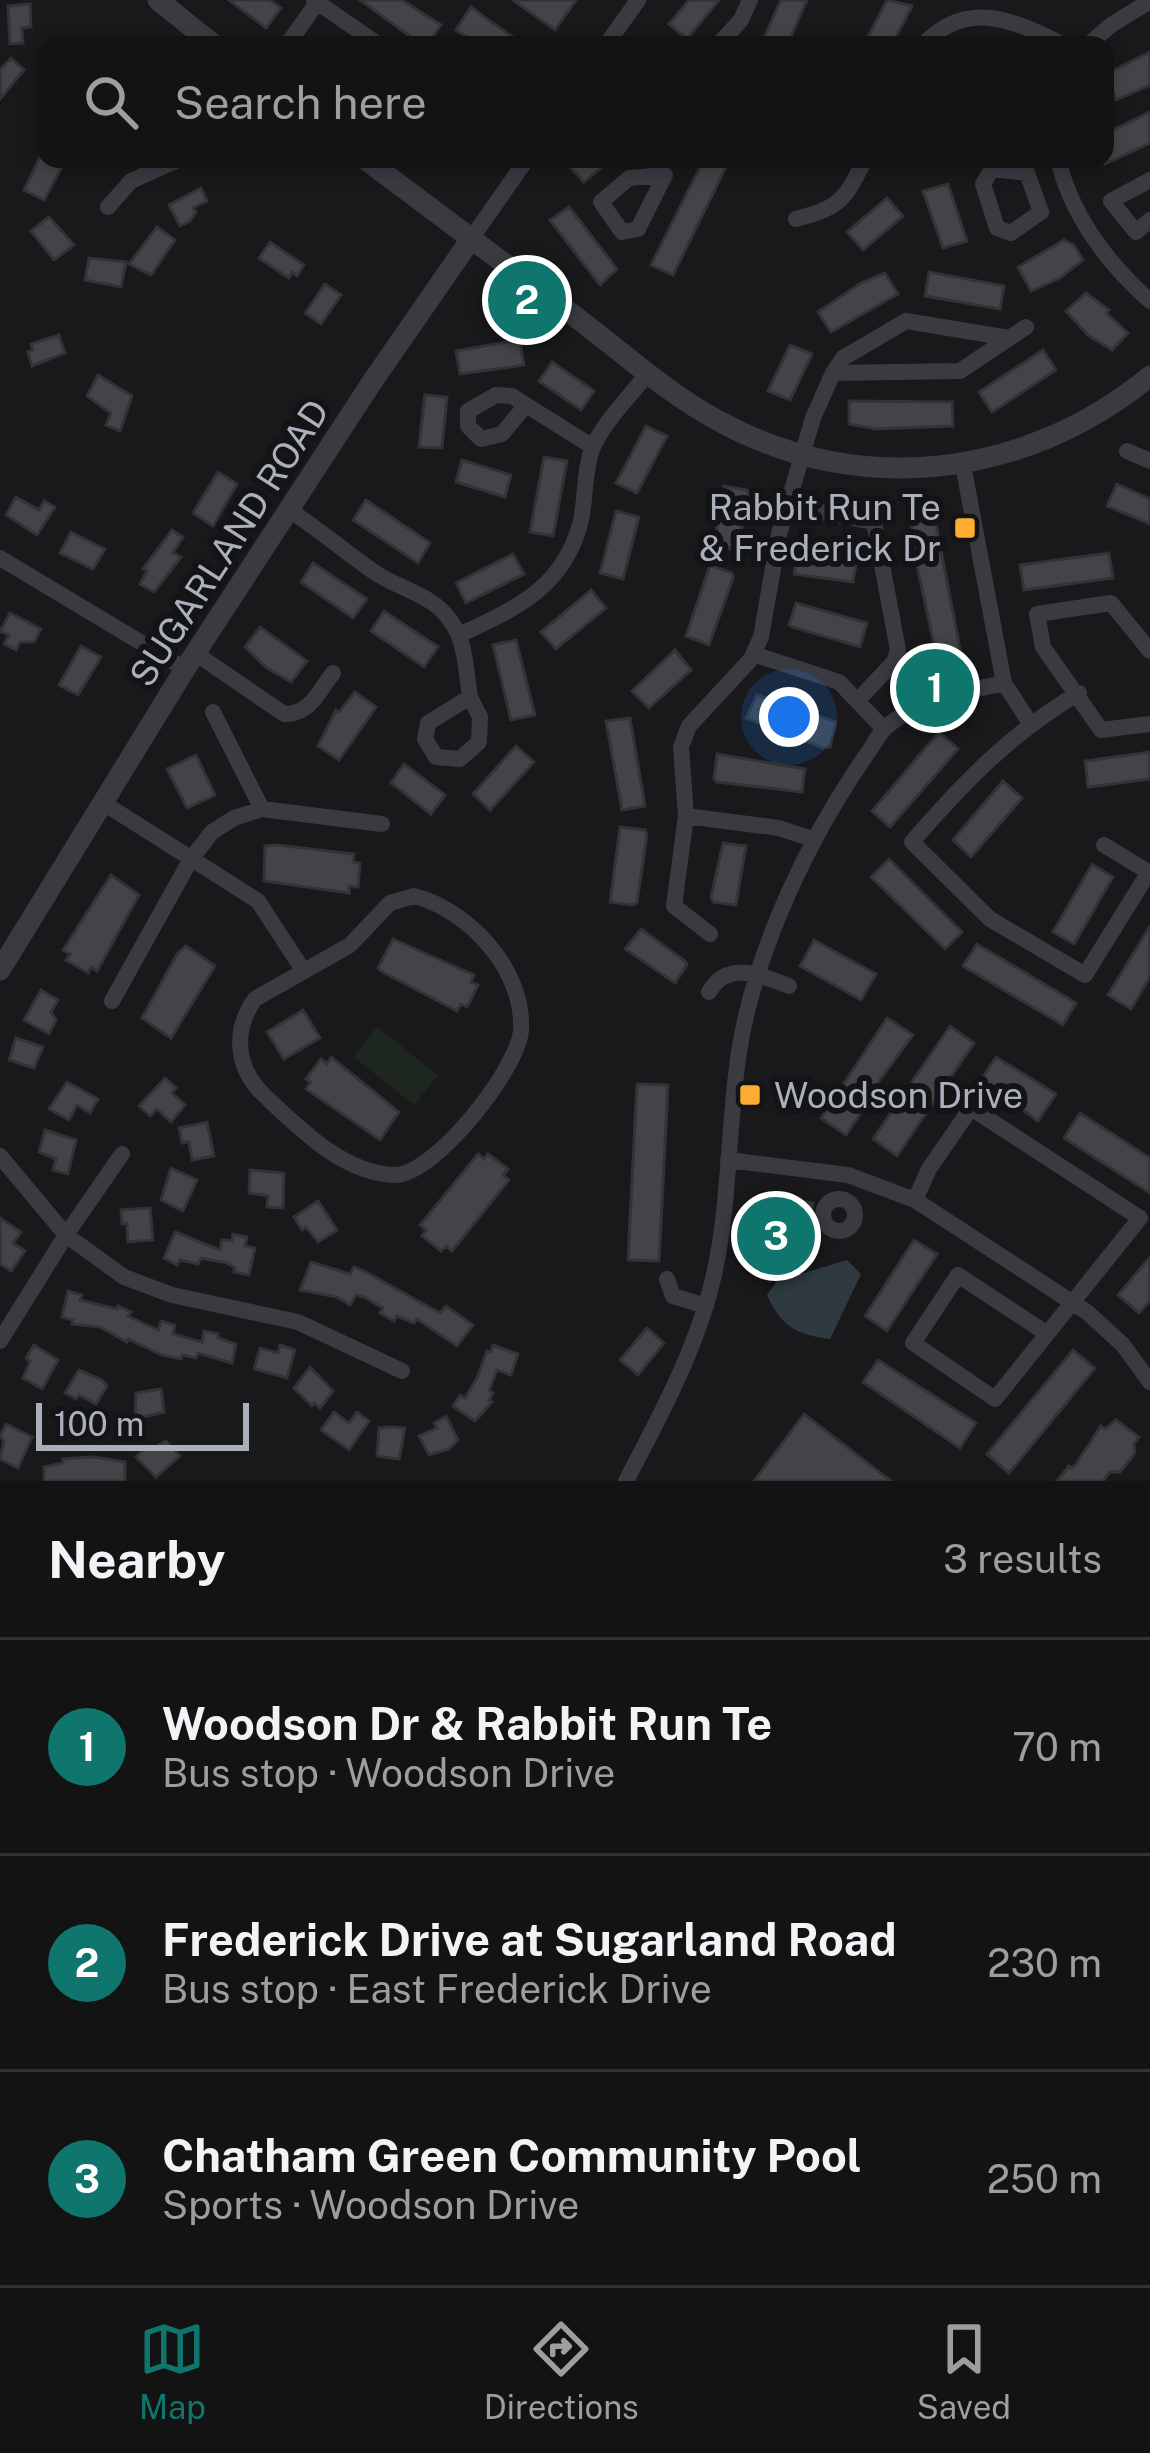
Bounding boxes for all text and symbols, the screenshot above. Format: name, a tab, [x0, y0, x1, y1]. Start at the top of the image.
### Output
search box	[36, 36, 1114, 168]
icon: search	[78, 69, 144, 135]
text: Search here	[174, 76, 427, 129]
pin: 2	[488, 255, 566, 345]
street label: SUGARLAND ROAD	[121, 392, 337, 694]
place label: Rabbit Run Te & Frederick Dr	[699, 486, 941, 569]
marker: Rabbit Run Te & Frederick Dr	[952, 515, 978, 541]
pin: 1	[896, 643, 974, 733]
your location	[759, 687, 819, 747]
place label: Woodson Drive	[774, 1074, 1023, 1116]
marker: Woodson Drive	[737, 1082, 763, 1108]
pin: 3	[737, 1191, 815, 1281]
scale bar	[36, 1397, 249, 1450]
text: 100 m	[54, 1405, 144, 1443]
text: Nearby	[48, 1530, 225, 1589]
text: 3 results	[943, 1536, 1102, 1582]
text: Woodson Dr & Rabbit Run Te	[162, 1697, 772, 1750]
text: 1	[79, 1724, 95, 1770]
text: 70 m	[1012, 1724, 1102, 1770]
text: Bus stop · Woodson Drive	[162, 1750, 615, 1796]
text: Frederick Drive at Sugarland Road	[162, 1913, 897, 1966]
text: 2	[75, 1940, 99, 1986]
text: 230 m	[987, 1940, 1102, 1986]
text: Bus stop · East Frederick Drive	[162, 1966, 712, 2012]
text: Chatham Green Community Pool	[162, 2129, 862, 2182]
text: 3	[74, 2156, 100, 2202]
text: 250 m	[987, 2156, 1102, 2202]
text: Sports · Woodson Drive	[162, 2182, 579, 2228]
tab: Map	[139, 2316, 206, 2426]
tab: Directions	[484, 2316, 639, 2426]
tab: Saved	[917, 2316, 1011, 2426]

